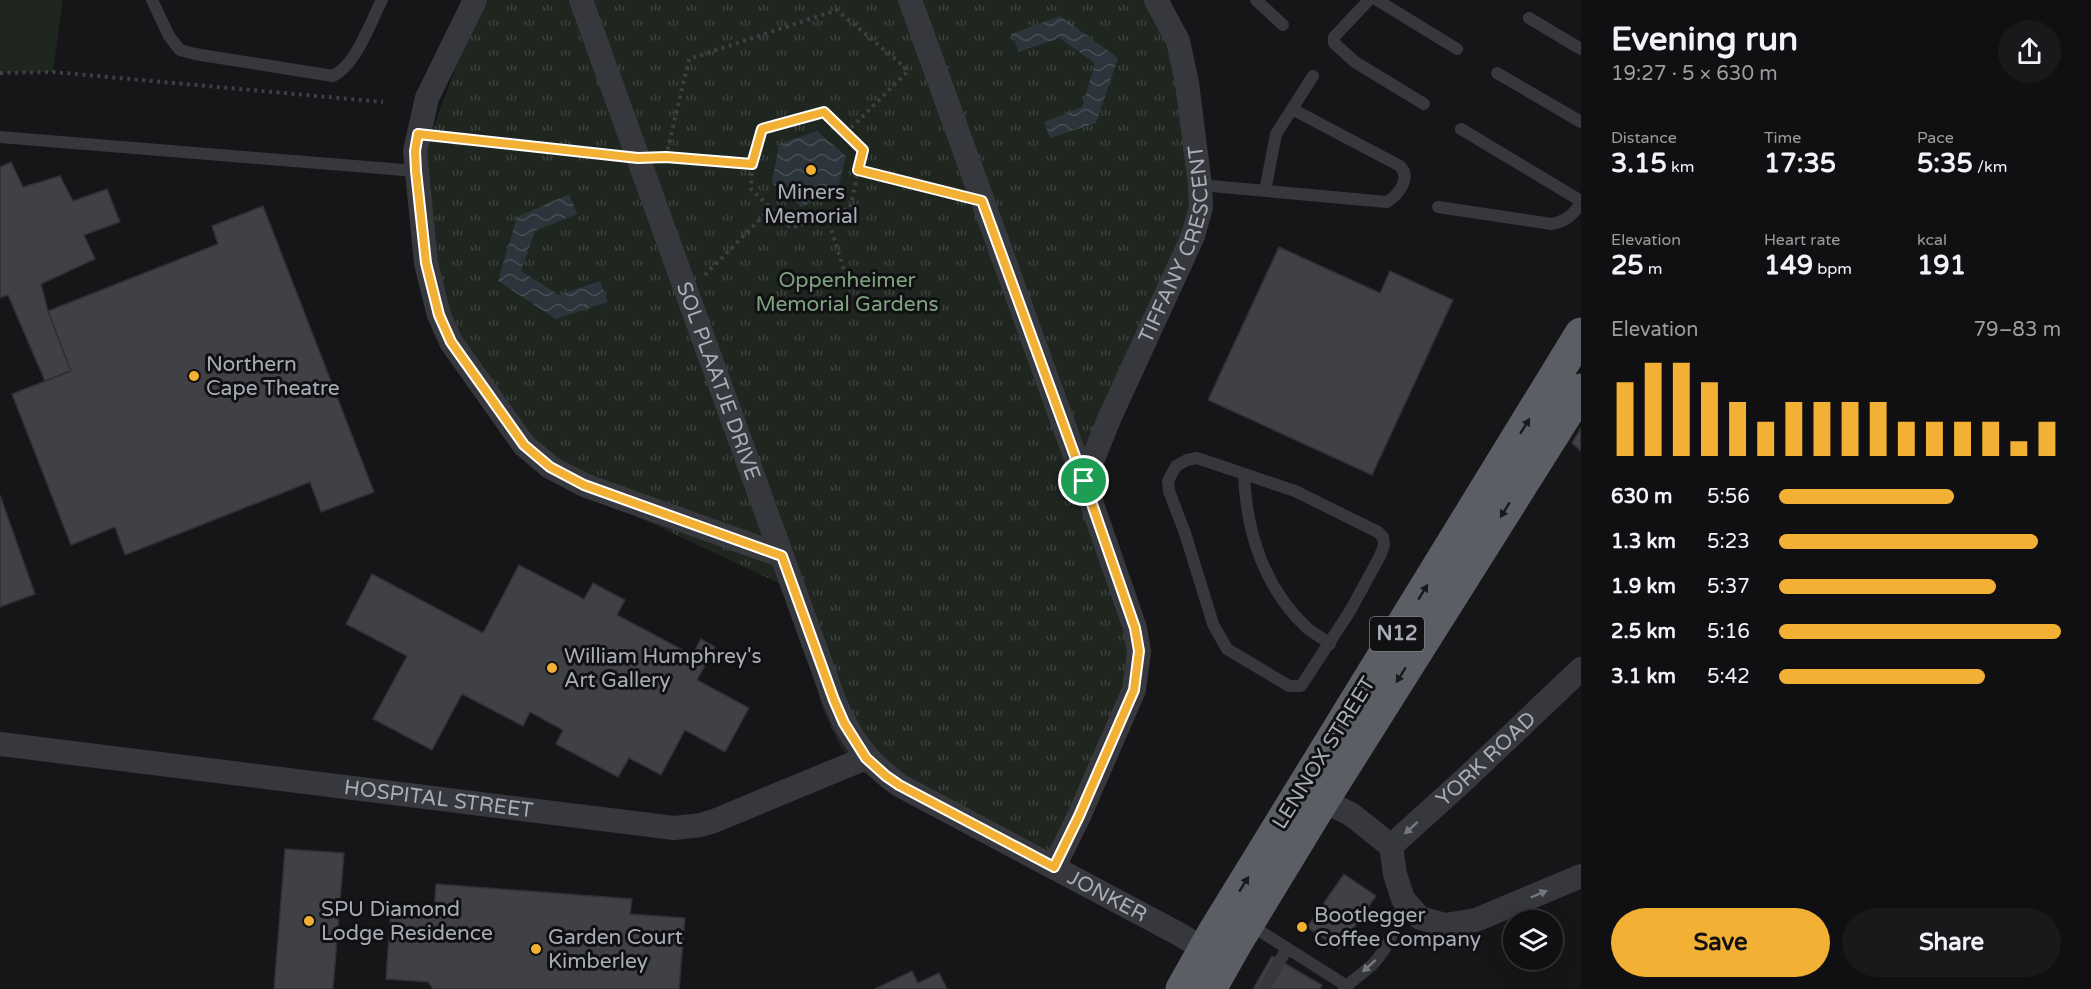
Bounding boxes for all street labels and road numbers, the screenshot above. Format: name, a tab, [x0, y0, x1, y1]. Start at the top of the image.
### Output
street label: TIFFANY CRESCENT	[1133, 144, 1214, 347]
street label: SOL PLAATJE DRIVE	[671, 278, 766, 484]
road number: N12	[1370, 617, 1424, 651]
street label: LENNOX STREET	[1267, 672, 1381, 834]
street label: YORK ROAD	[1431, 706, 1541, 812]
street label: HOSPITAL STREET	[343, 774, 535, 823]
street label: JONKER	[1063, 865, 1151, 927]

